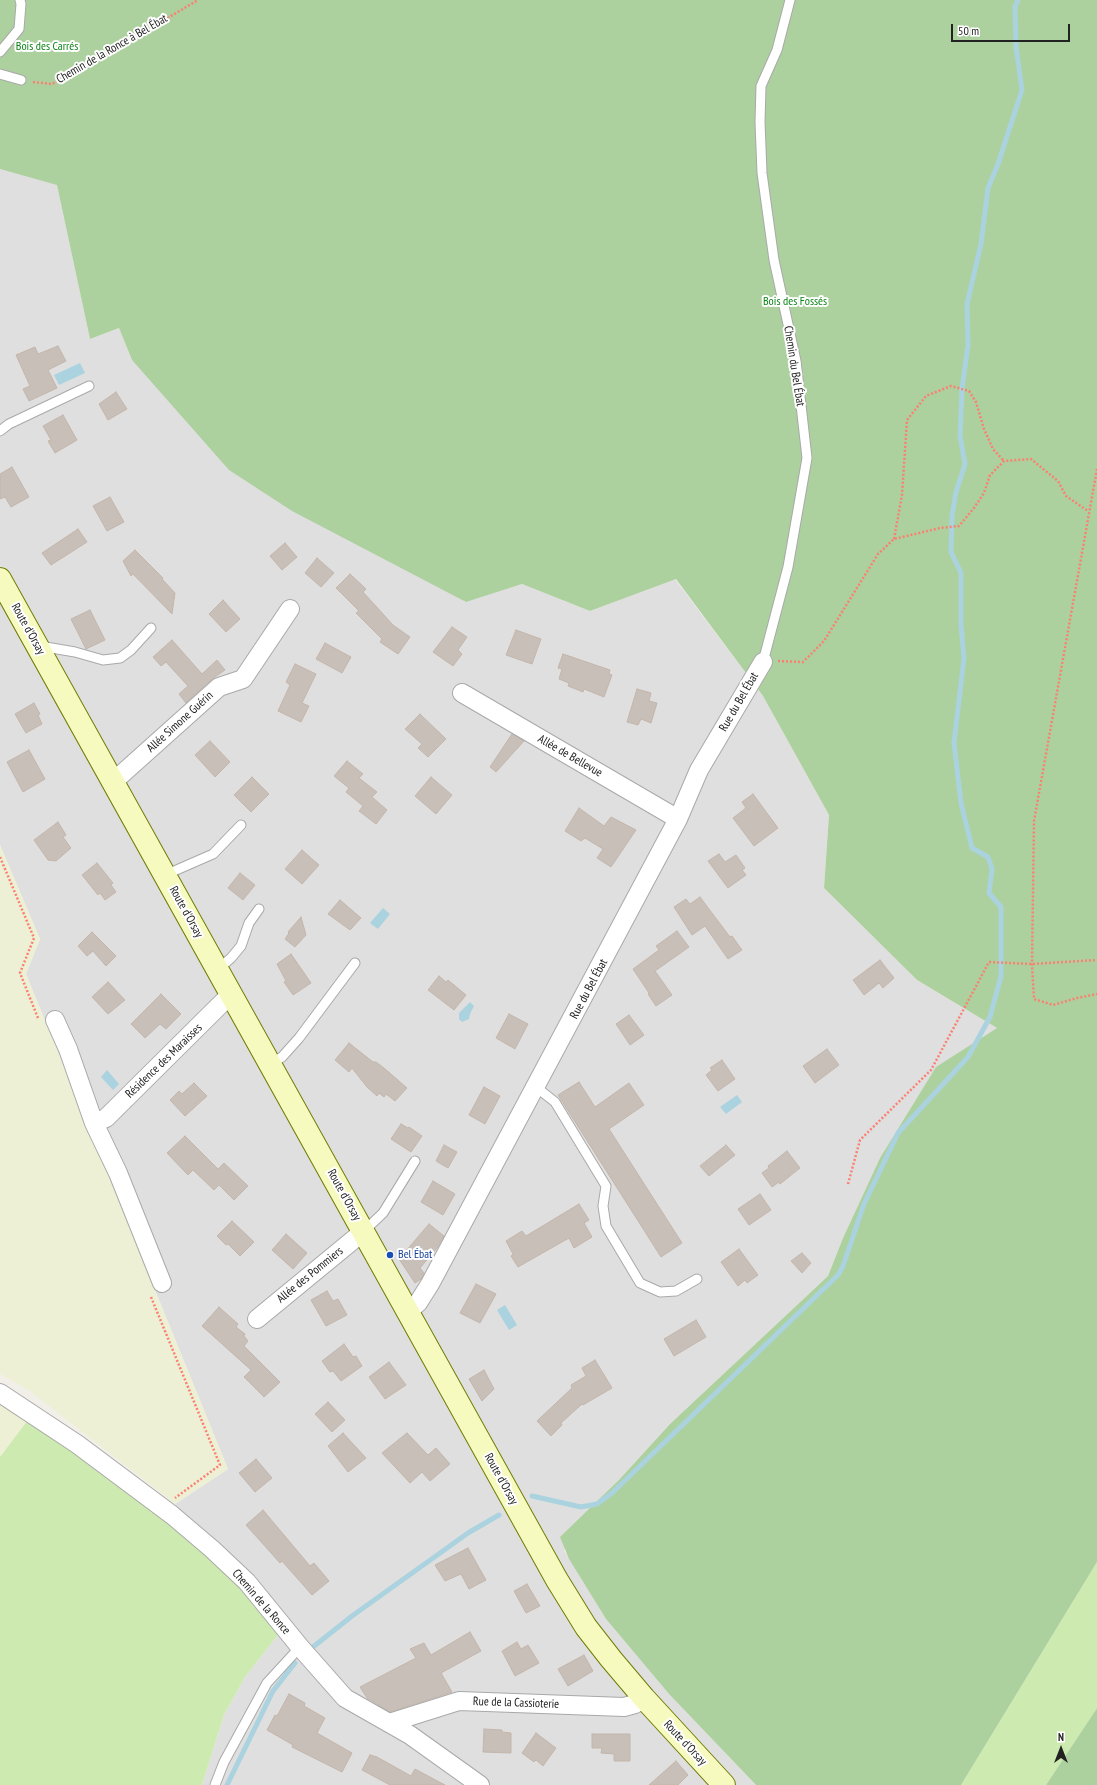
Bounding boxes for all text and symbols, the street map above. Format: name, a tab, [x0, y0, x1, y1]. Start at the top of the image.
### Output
street label: Chemin de la Ronce à Bel Ébat	[54, 11, 170, 87]
scale bar	[953, 16, 1072, 42]
text: 50 m	[958, 23, 979, 38]
park label: Bois des Carrés	[16, 40, 78, 54]
park label: Bois des Fossés	[763, 295, 827, 309]
street label: Chemin du Bel Ébat	[781, 325, 807, 407]
street label: Route d'Orsay	[8, 601, 48, 657]
street label: Rue du Bel Ébat	[716, 670, 762, 734]
street label: Allée Simone Guérin	[144, 688, 216, 756]
street label: Allée de Bellevue	[535, 732, 605, 780]
street label: Route d'Orsay	[166, 884, 206, 940]
street label: Rue du Bel Ébat	[567, 957, 611, 1021]
street label: Résidence des Maraisses	[123, 1021, 205, 1101]
street label: Route d'Orsay	[324, 1167, 364, 1223]
street label: Allée des Pommiers	[274, 1244, 346, 1306]
place label: Bel Ébat	[398, 1248, 432, 1262]
marker: Bel Ébat	[385, 1250, 395, 1260]
street label: Route d'Orsay	[481, 1451, 521, 1507]
street label: Chemin de la Ronce	[229, 1566, 293, 1638]
street label: Rue de la Cassioterie	[473, 1694, 559, 1712]
street label: Route d'Orsay	[660, 1717, 710, 1769]
north arrow	[1041, 1729, 1081, 1769]
text: N	[1058, 1730, 1064, 1744]

